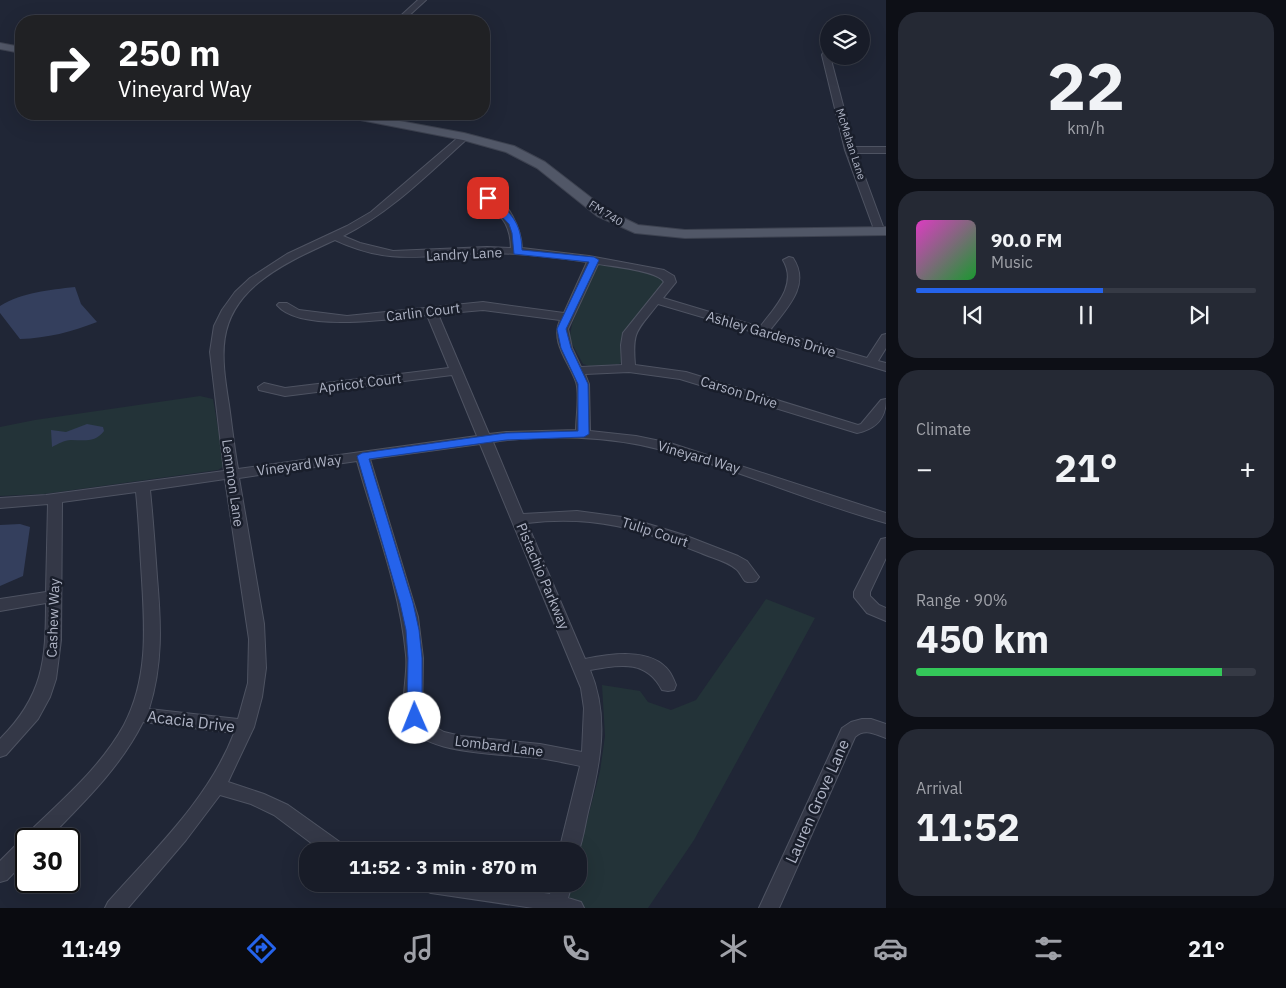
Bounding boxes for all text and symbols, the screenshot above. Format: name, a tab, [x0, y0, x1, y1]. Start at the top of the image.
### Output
map controls	[820, 15, 870, 65]
button: layers	[820, 15, 870, 65]
text: 250 m	[118, 30, 221, 76]
icon: right	[35, 35, 100, 100]
text: 22	[1047, 43, 1125, 128]
text: Vineyard Way	[118, 74, 252, 103]
street label: McMahan Lane	[833, 107, 869, 181]
text: km/h	[1067, 118, 1105, 138]
pin	[467, 177, 509, 219]
icon: arrive	[474, 184, 502, 212]
street label: FM 740	[586, 197, 626, 229]
text: 90.0 FM	[991, 228, 1062, 252]
street label: Landry Lane	[425, 243, 503, 265]
text: Music	[991, 252, 1033, 272]
street label: Carlin Court	[385, 299, 461, 325]
icon: previous	[959, 301, 987, 329]
icon: pause	[1072, 301, 1100, 329]
icon: next	[1185, 301, 1213, 329]
street label: Ashley Gardens Drive	[704, 307, 838, 361]
street label: Apricot Court	[318, 369, 403, 397]
street label: Carson Drive	[698, 372, 780, 412]
text: Climate	[916, 419, 971, 439]
street label: Vineyard Way	[656, 437, 742, 477]
street label: Lemmon Lane	[218, 438, 248, 528]
text: 21°	[1054, 443, 1118, 492]
street label: Vineyard Way	[256, 450, 342, 480]
text: −	[916, 450, 933, 487]
text: +	[1239, 450, 1256, 487]
street label: Tulip Court	[620, 513, 690, 551]
street label: Pistachio Parkway	[512, 520, 574, 632]
street label: Cashew Way	[43, 578, 63, 658]
text: Range · 90%	[916, 590, 1008, 610]
text: 450 km	[916, 614, 1049, 663]
position arrow	[388, 691, 440, 743]
street label: Acacia Drive	[146, 706, 236, 736]
street label: Lombard Lane	[454, 732, 545, 760]
street label: Lauren Grove Lane	[781, 736, 853, 866]
text: Arrival	[916, 778, 963, 798]
text: 11:52	[916, 802, 1020, 851]
speed limit sign: 30	[15, 828, 80, 893]
text: 11:52 · 3 min · 870 m	[349, 855, 537, 879]
icon: directions	[244, 931, 279, 966]
icon: music	[401, 931, 436, 966]
icon: phone	[558, 931, 593, 966]
icon: climate	[716, 931, 751, 966]
icon: car	[873, 931, 908, 966]
icon: filters	[1031, 931, 1066, 966]
text: 11:49	[61, 934, 121, 963]
text: 21°	[1188, 934, 1225, 963]

